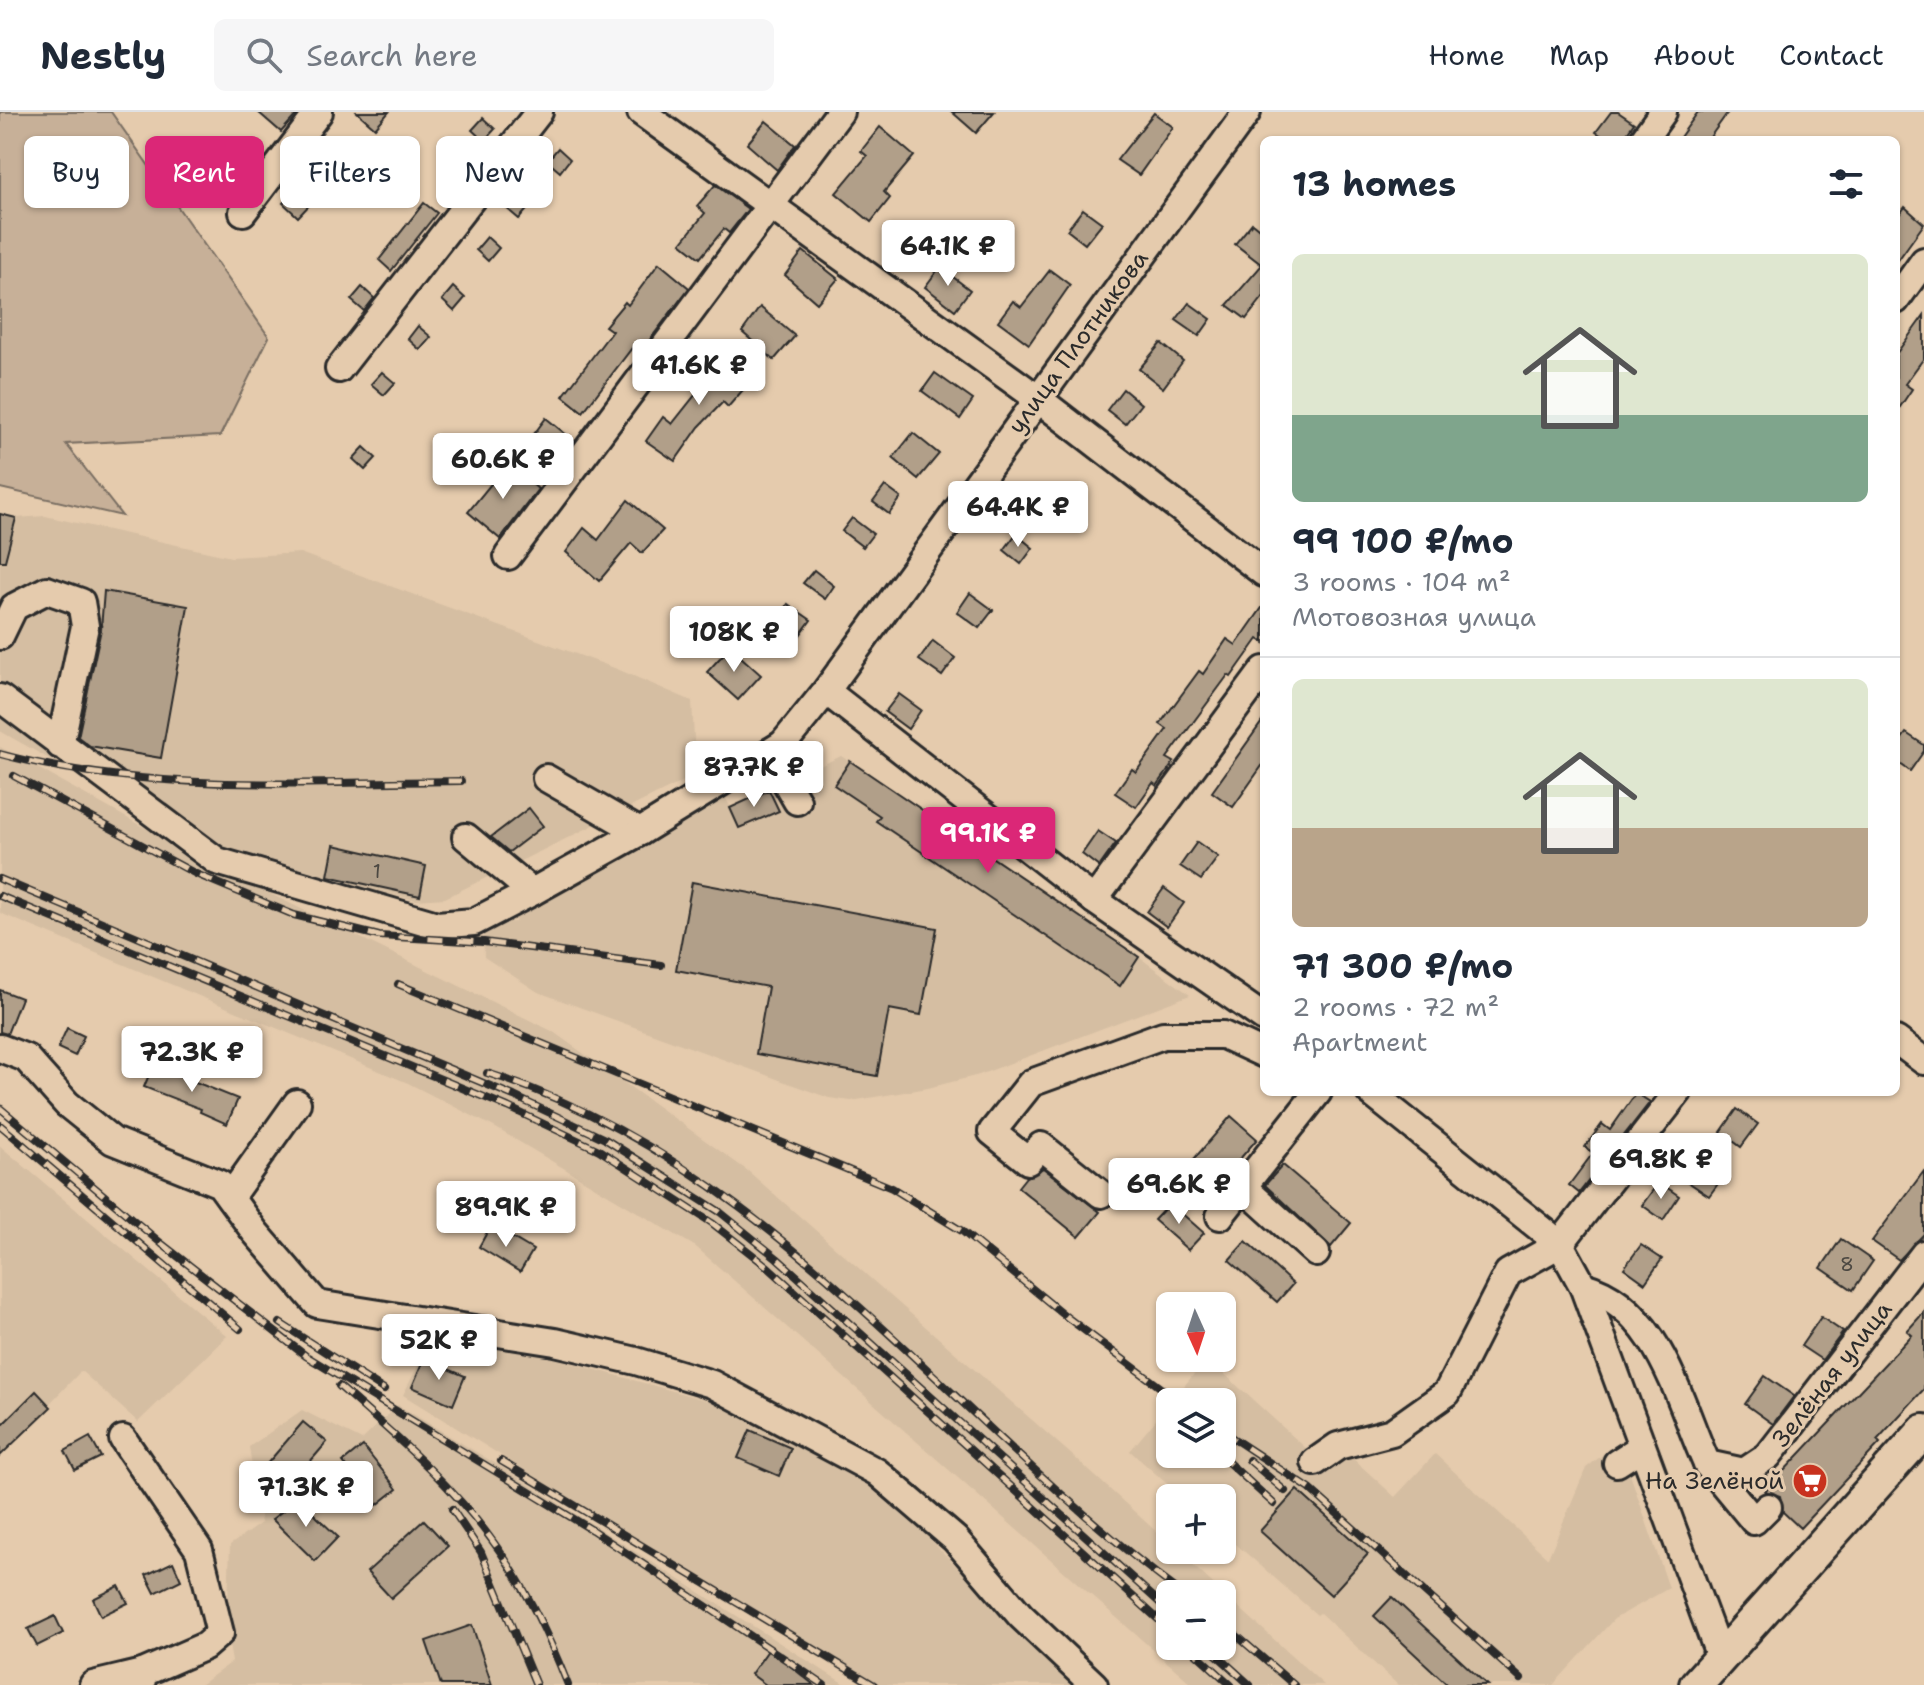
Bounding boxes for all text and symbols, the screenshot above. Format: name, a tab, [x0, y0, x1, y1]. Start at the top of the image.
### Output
search box	[214, 19, 774, 91]
text: Nestly	[40, 30, 166, 81]
icon: search	[242, 33, 286, 77]
text: Search here	[306, 35, 478, 76]
text: Home	[1428, 36, 1505, 74]
text: Map	[1549, 36, 1609, 74]
text: About	[1653, 36, 1735, 74]
text: Contact	[1779, 36, 1884, 74]
chip: Buy	[24, 136, 129, 208]
chip: Rent	[145, 136, 264, 208]
chip: Filters	[280, 136, 420, 208]
chip: New	[436, 136, 553, 208]
text: 13 homes	[1292, 161, 1456, 207]
icon: filters	[1824, 162, 1868, 206]
pin: 64.1K ₽	[874, 220, 1022, 288]
text: 64.1K ₽	[900, 228, 996, 263]
street label: улица Плотникова	[1001, 244, 1156, 440]
icon: home	[1508, 306, 1652, 450]
pin: 41.6K ₽	[625, 339, 773, 407]
text: 41.6K ₽	[650, 347, 748, 382]
pin: 60.6K ₽	[429, 433, 577, 501]
text: 60.6K ₽	[451, 441, 555, 476]
pin: 64.4K ₽	[944, 481, 1092, 549]
text: 64.4K ₽	[966, 489, 1070, 524]
text: 99 100 ₽/mo	[1292, 518, 1514, 564]
text: 3 rooms · 104 m²	[1292, 564, 1511, 599]
text: Мотовозная улица	[1292, 599, 1536, 634]
pin: 108K ₽	[669, 606, 799, 674]
text: 108K ₽	[688, 614, 780, 649]
icon: home	[1508, 731, 1652, 875]
pin: 87.7K ₽	[680, 741, 828, 809]
text: 87.7K ₽	[703, 749, 805, 784]
pin: 99.1K ₽	[914, 807, 1062, 875]
text: 99.1K ₽	[939, 815, 1037, 850]
house number: 1	[373, 858, 381, 884]
text: 71 300 ₽/mo	[1292, 943, 1513, 989]
text: 2 rooms · 72 m²	[1292, 989, 1499, 1024]
text: Apartment	[1292, 1024, 1428, 1059]
pin: 72.3K ₽	[118, 1026, 266, 1094]
text: 72.3K ₽	[140, 1034, 244, 1069]
pin: 69.8K ₽	[1587, 1133, 1735, 1201]
text: 69.8K ₽	[1608, 1141, 1714, 1176]
pin: 69.6K ₽	[1105, 1158, 1253, 1226]
text: 69.6K ₽	[1126, 1166, 1232, 1201]
pin: 89.9K ₽	[432, 1181, 580, 1249]
text: 89.9K ₽	[455, 1189, 557, 1224]
house number: 8	[1840, 1251, 1854, 1277]
north arrow	[1156, 1292, 1236, 1372]
map controls	[1156, 1292, 1236, 1660]
street label: Зелёная улица	[1765, 1294, 1899, 1454]
pin: 52K ₽	[383, 1314, 495, 1382]
text: 52K ₽	[400, 1322, 478, 1357]
button: layers	[1156, 1388, 1236, 1468]
pin: 71.3K ₽	[232, 1461, 380, 1529]
supermarket icon: На Зелёной	[1791, 1462, 1829, 1500]
place label: На Зелёной	[1645, 1465, 1784, 1497]
text: 71.3K ₽	[257, 1469, 355, 1504]
button: +	[1156, 1484, 1236, 1564]
button: −	[1156, 1580, 1236, 1660]

